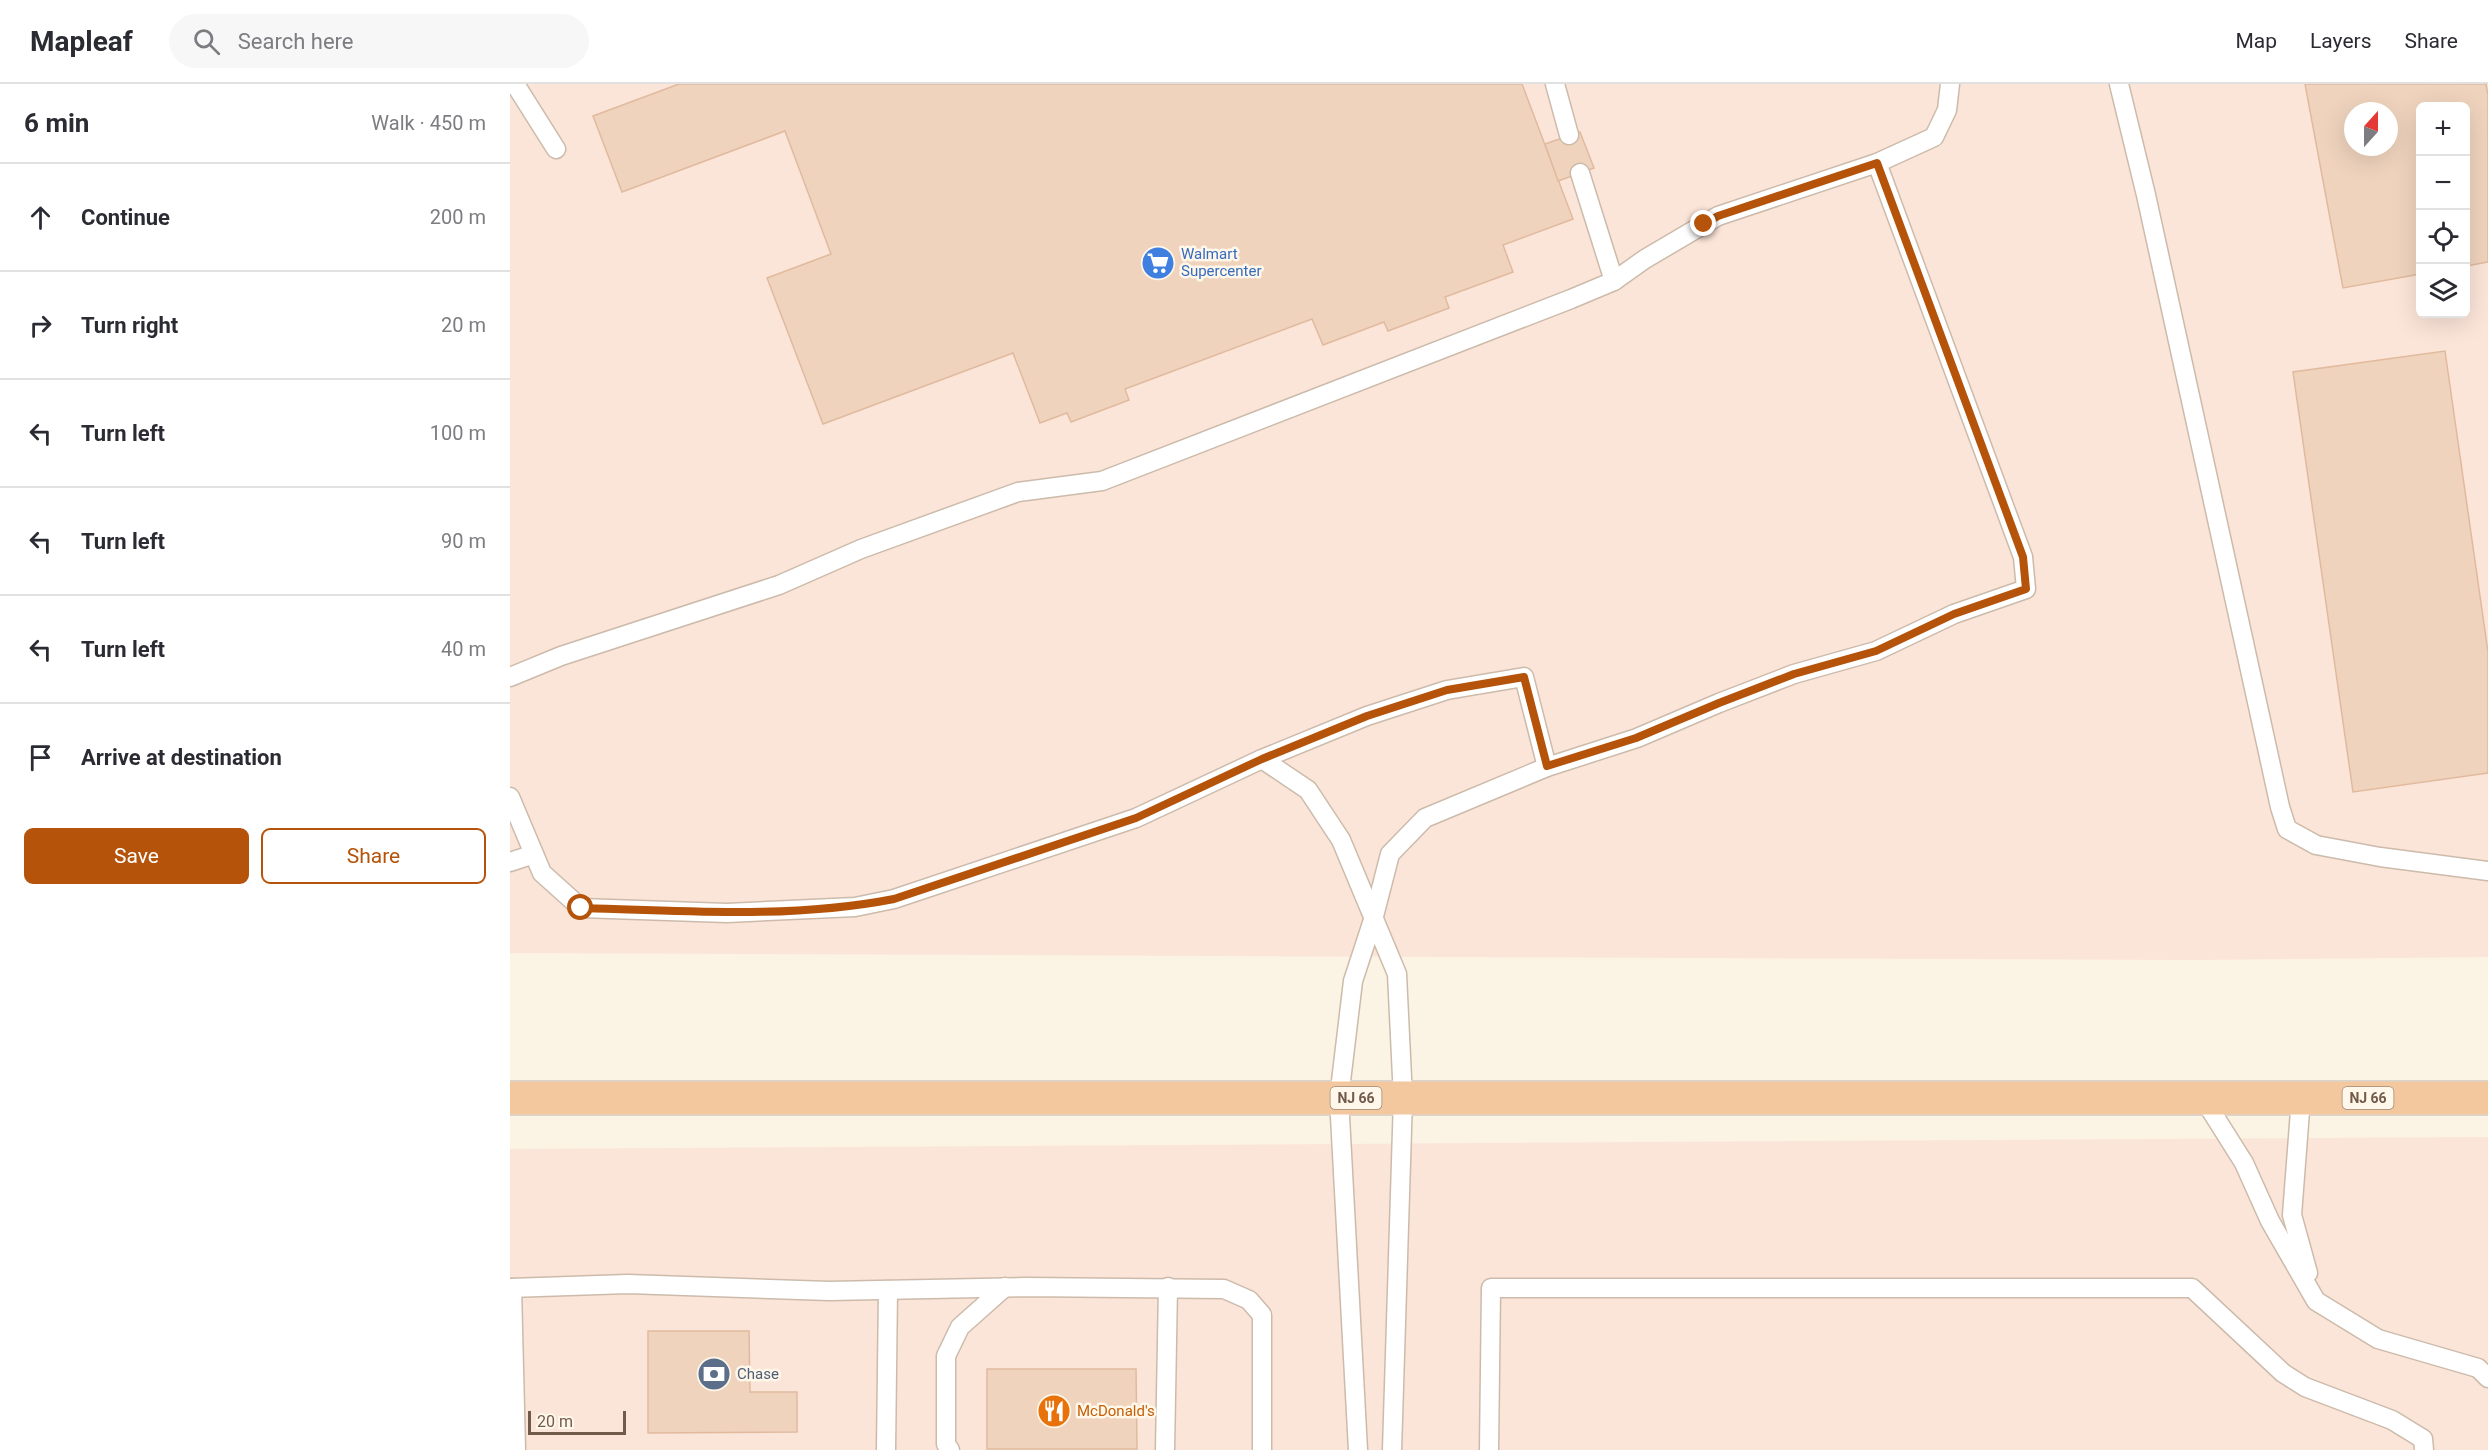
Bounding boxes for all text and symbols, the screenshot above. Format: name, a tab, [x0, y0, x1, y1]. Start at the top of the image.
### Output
search box	[169, 14, 589, 68]
text: Mapleaf	[30, 25, 133, 58]
icon: search	[190, 25, 223, 58]
text: Search here	[238, 29, 354, 54]
text: Map	[2235, 29, 2277, 53]
text: Layers	[2310, 29, 2371, 53]
text: Share	[2404, 29, 2458, 53]
north arrow	[2344, 102, 2398, 156]
map controls	[2416, 102, 2470, 318]
button: +	[2416, 102, 2470, 156]
text: 6 min	[24, 108, 89, 138]
text: Walk · 450 m	[371, 111, 486, 135]
button: −	[2416, 156, 2470, 210]
icon: ahead	[24, 201, 57, 234]
text: Continue	[81, 205, 170, 230]
text: 200 m	[430, 205, 486, 229]
route end	[1690, 210, 1716, 236]
button: locate	[2416, 210, 2470, 264]
supermarket icon: Walmart Supercenter	[1140, 245, 1176, 281]
place label: Walmart Supercenter	[1181, 245, 1262, 280]
button: layers	[2416, 264, 2470, 318]
icon: right	[24, 309, 57, 342]
text: Turn right	[81, 313, 178, 338]
text: 20 m	[441, 313, 486, 337]
icon: left	[24, 417, 57, 450]
text: Turn left	[81, 421, 165, 446]
text: 100 m	[430, 421, 486, 445]
icon: left	[24, 525, 57, 558]
text: Turn left	[81, 529, 165, 554]
text: 90 m	[441, 529, 486, 553]
icon: left	[24, 633, 57, 666]
text: Turn left	[81, 637, 165, 662]
text: 40 m	[441, 637, 486, 661]
icon: arrive	[24, 741, 57, 774]
text: Arrive at destination	[81, 745, 282, 770]
button: Save	[24, 828, 249, 884]
button: Share	[261, 828, 486, 884]
route start	[567, 894, 593, 920]
road number: NJ 66	[1330, 1087, 1382, 1109]
road number: NJ 66	[2342, 1087, 2394, 1109]
bank icon: Chase	[696, 1356, 732, 1392]
place label: Chase	[737, 1365, 779, 1383]
restaurant icon: McDonald's	[1036, 1393, 1072, 1429]
place label: McDonald's	[1077, 1402, 1155, 1420]
scale bar	[528, 1408, 626, 1436]
text: 20 m	[537, 1412, 573, 1431]

